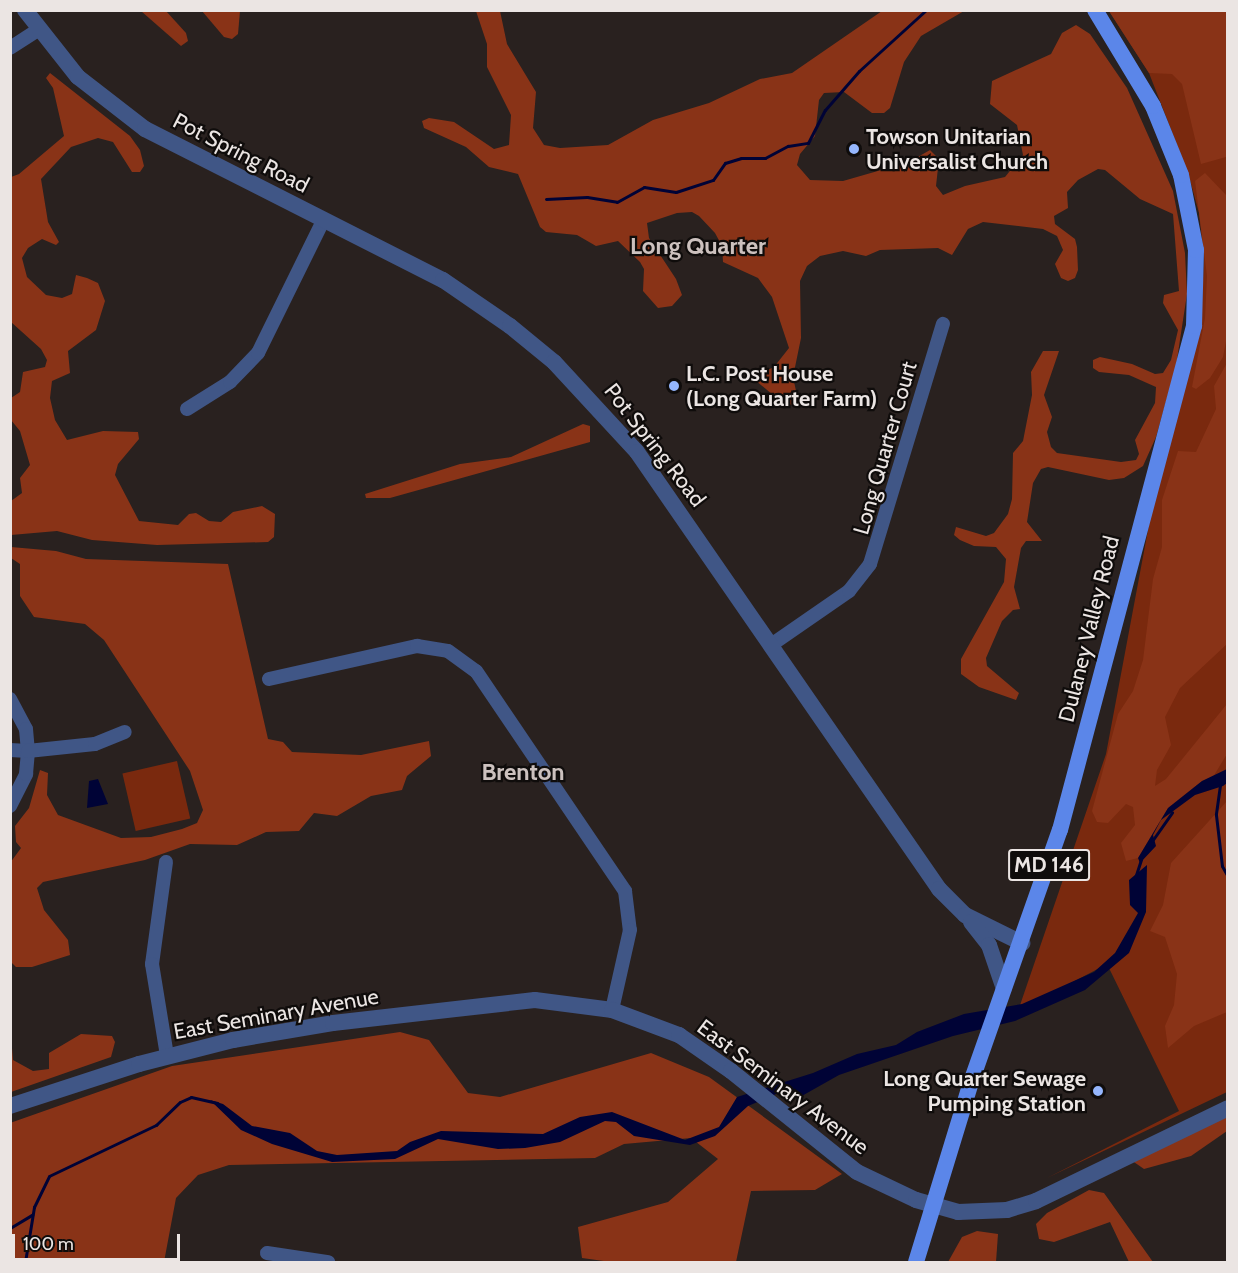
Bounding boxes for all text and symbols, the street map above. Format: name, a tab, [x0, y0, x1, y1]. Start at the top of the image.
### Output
street label: Pot Spring Road	[169, 107, 313, 199]
place label: Towson Unitarian Universalist Church	[866, 123, 1048, 174]
marker: Towson Unitarian Universalist Church	[847, 142, 861, 156]
district label: Long Quarter	[630, 232, 766, 260]
street label: Long Quarter Court	[848, 358, 922, 538]
place label: L.C. Post House (Long Quarter Farm)	[686, 360, 877, 412]
street label: Pot Spring Road	[599, 378, 711, 512]
marker: L.C. Post House (Long Quarter Farm)	[667, 379, 681, 393]
street label: Dulaney Valley Road	[1053, 533, 1125, 725]
district label: Brenton	[481, 758, 565, 786]
road number: MD 146	[1007, 847, 1091, 883]
street label: East Seminary Avenue	[171, 983, 381, 1045]
street label: East Seminary Avenue	[692, 1014, 874, 1160]
place label: Long Quarter Sewage Pumping Station	[883, 1065, 1086, 1116]
marker: Long Quarter Sewage Pumping Station	[1091, 1084, 1105, 1098]
scale bar	[15, 1222, 183, 1260]
text: 100 m	[23, 1233, 74, 1255]

